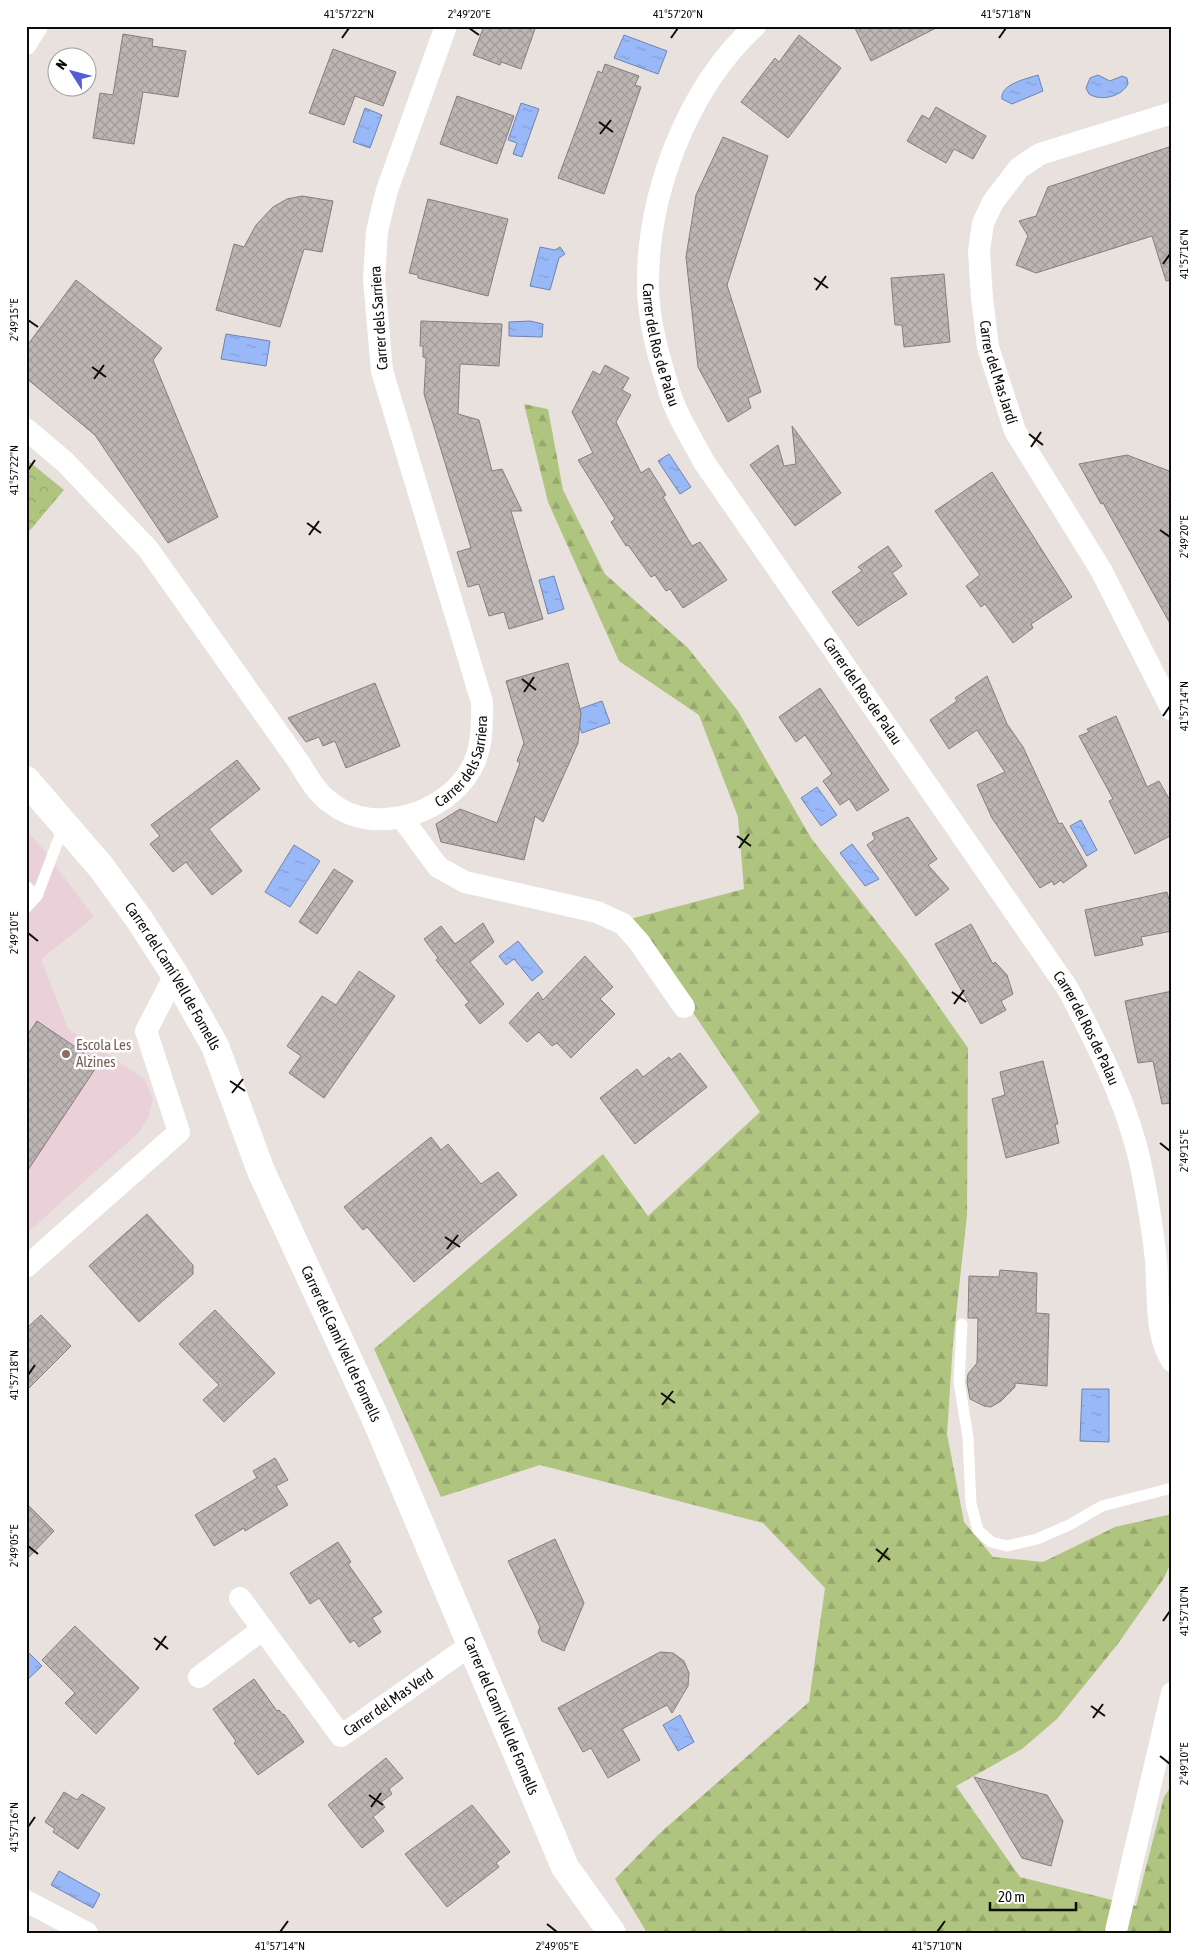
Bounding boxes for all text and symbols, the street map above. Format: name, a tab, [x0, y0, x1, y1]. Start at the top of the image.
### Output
text: 41°57'22"N	[324, 7, 374, 21]
text: 2°49'20"E	[448, 7, 490, 21]
text: 41°57'20"N	[653, 7, 703, 21]
text: 41°57'18"N	[981, 7, 1031, 21]
north arrow	[48, 48, 98, 98]
text: N	[53, 56, 70, 72]
text: 41°57'16"N	[1177, 229, 1191, 279]
street label: Carrer dels Sarriera	[366, 265, 391, 371]
street label: Carrer del Ros de Palau	[640, 283, 683, 409]
text: 2°49'15"E	[7, 299, 21, 341]
street label: Carrer del Mas Jardí	[977, 319, 1021, 426]
text: 41°57'22"N	[7, 445, 21, 495]
text: 2°49'20"E	[1177, 516, 1191, 558]
street label: Carrer del Ros de Palau	[820, 634, 906, 748]
text: 41°57'14"N	[1177, 681, 1191, 731]
street label: Carrer dels Sarriera	[432, 715, 490, 810]
street label: Carrer del Camí Vell de Fornells	[122, 899, 225, 1052]
text: 2°49'10"E	[7, 912, 21, 954]
street label: Carrer del Ros de Palau	[1050, 967, 1123, 1088]
place label: Escola Les Alzines	[76, 1036, 131, 1070]
marker: Escola Les Alzines	[60, 1048, 72, 1060]
text: 2°49'15"E	[1177, 1130, 1191, 1172]
street label: Carrer del Camí Vell de Fornells	[298, 1263, 385, 1424]
text: 41°57'18"N	[7, 1350, 21, 1400]
text: 2°49'05"E	[7, 1525, 21, 1567]
text: 41°57'10"N	[1177, 1586, 1191, 1636]
street label: Carrer del Camí Vell de Fornells	[461, 1634, 543, 1797]
street label: Carrer del Mas Verd	[340, 1665, 436, 1740]
text: 2°49'10"E	[1177, 1743, 1191, 1785]
text: 41°57'16"N	[7, 1802, 21, 1852]
scale bar	[990, 1879, 1077, 1911]
text: 20 m	[998, 1888, 1025, 1905]
text: 41°57'14"N	[255, 1939, 305, 1953]
text: 2°49'05"E	[536, 1939, 578, 1953]
text: 41°57'10"N	[912, 1939, 962, 1953]

